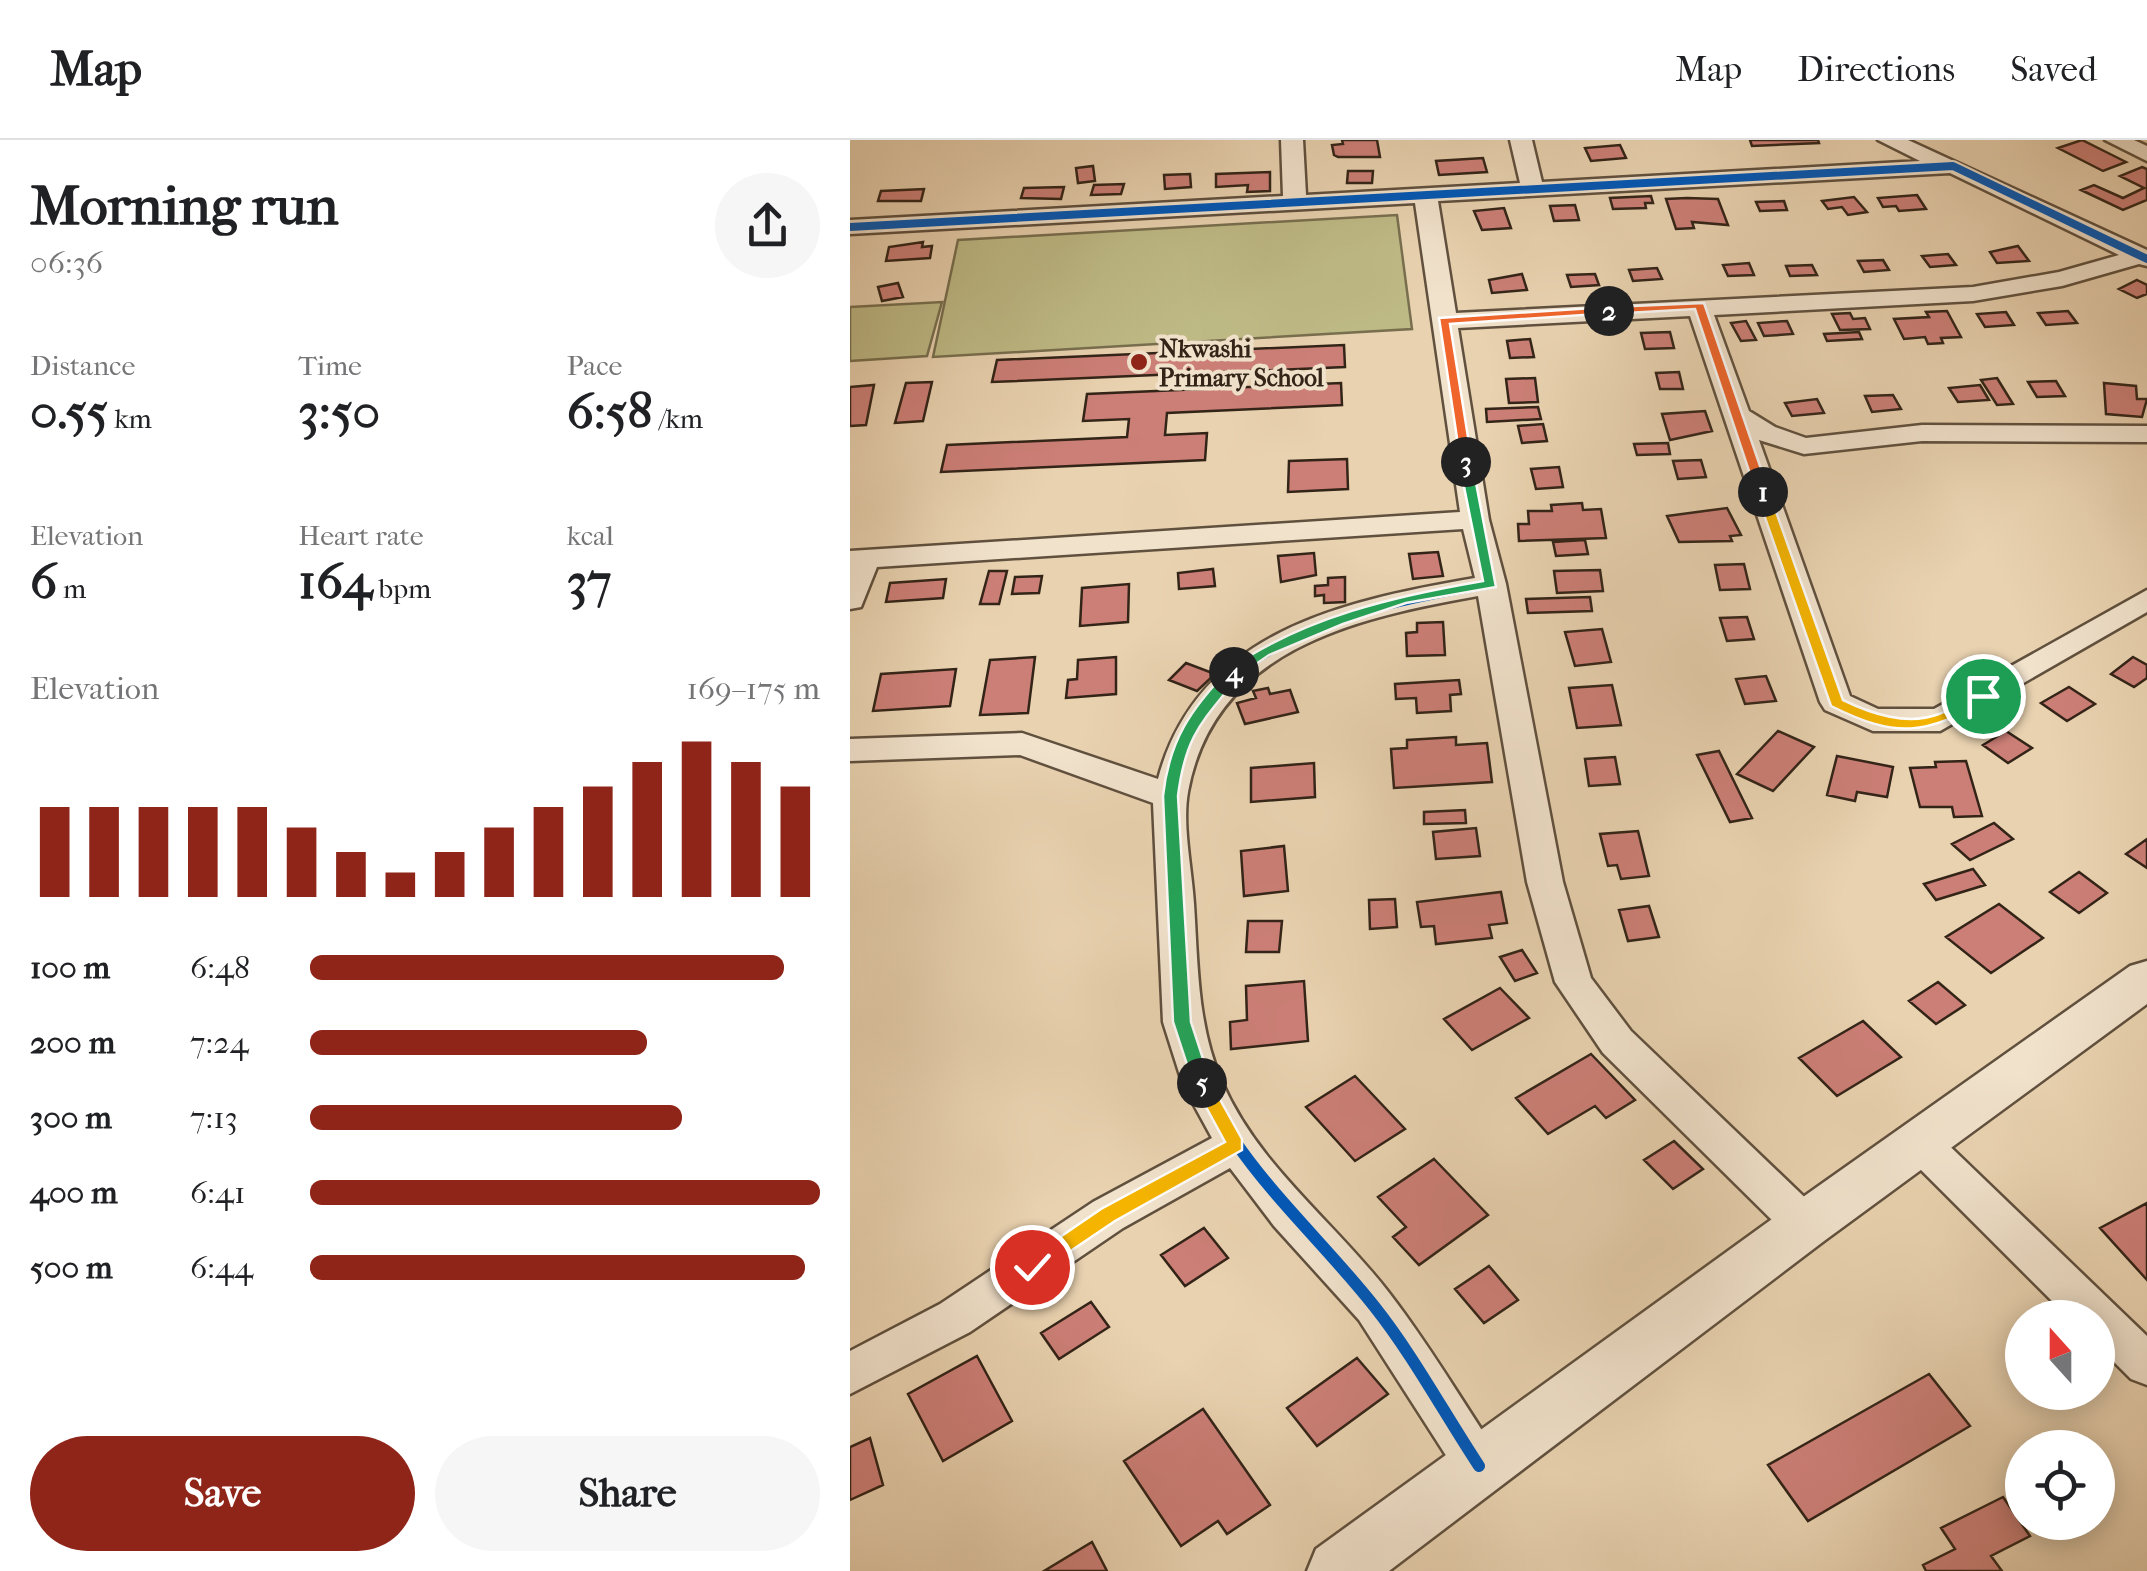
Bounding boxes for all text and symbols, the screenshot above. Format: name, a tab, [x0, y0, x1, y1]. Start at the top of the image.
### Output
text: Map	[50, 41, 142, 97]
text: Map	[1675, 49, 1742, 90]
text: Directions	[1797, 49, 1955, 90]
text: Saved	[2010, 49, 2097, 90]
button: share	[715, 173, 820, 278]
text: Morning run	[30, 174, 338, 238]
text: 06:36	[30, 244, 103, 281]
pin: 2	[1584, 286, 1634, 336]
text: 2	[1602, 294, 1616, 327]
place label: Nkwashi Primary School	[1159, 334, 1324, 392]
text: Distance	[30, 349, 135, 382]
text: Time	[298, 349, 362, 382]
text: Pace	[567, 349, 622, 382]
marker: Nkwashi Primary School	[1128, 351, 1150, 373]
text: 0.55	[30, 382, 108, 441]
text: 3:50	[298, 382, 380, 441]
text: 6:58	[567, 382, 653, 441]
text: km	[108, 402, 152, 435]
text: /km	[653, 402, 703, 435]
pin: 3	[1441, 437, 1491, 487]
text: 3	[1460, 445, 1472, 478]
pin: 1	[1738, 467, 1788, 517]
text: 1	[1758, 475, 1768, 508]
text: Elevation	[30, 519, 143, 552]
text: Heart rate	[298, 519, 424, 552]
text: kcal	[567, 519, 614, 552]
text: 6	[30, 552, 57, 611]
text: 164	[298, 552, 372, 611]
text: 37	[567, 552, 611, 611]
text: m	[57, 572, 86, 605]
text: bpm	[372, 572, 431, 605]
pin: 4	[1209, 647, 1259, 697]
pin	[1941, 654, 2026, 739]
text: 4	[1226, 655, 1242, 688]
icon: arrive	[1956, 669, 2011, 724]
text: Elevation	[30, 670, 159, 707]
text: 169–175 m	[687, 670, 820, 707]
text: 100 m	[30, 949, 110, 986]
text: 6:48	[190, 949, 250, 986]
text: 200 m	[30, 1024, 115, 1061]
text: 7:24	[190, 1024, 249, 1061]
pin: 5	[1177, 1058, 1227, 1108]
text: 5	[1196, 1066, 1208, 1099]
text: 300 m	[30, 1099, 112, 1136]
text: 7:13	[190, 1099, 238, 1136]
text: 400 m	[30, 1174, 118, 1211]
text: 6:41	[190, 1174, 245, 1211]
pin	[990, 1225, 1075, 1310]
icon: check	[1005, 1240, 1060, 1295]
text: 500 m	[30, 1249, 113, 1286]
text: 6:44	[190, 1249, 253, 1286]
north arrow	[2005, 1300, 2115, 1410]
map controls	[2005, 1300, 2115, 1540]
button: locate	[2005, 1430, 2115, 1540]
button: Save	[30, 1436, 415, 1551]
button: Share	[435, 1436, 820, 1551]

